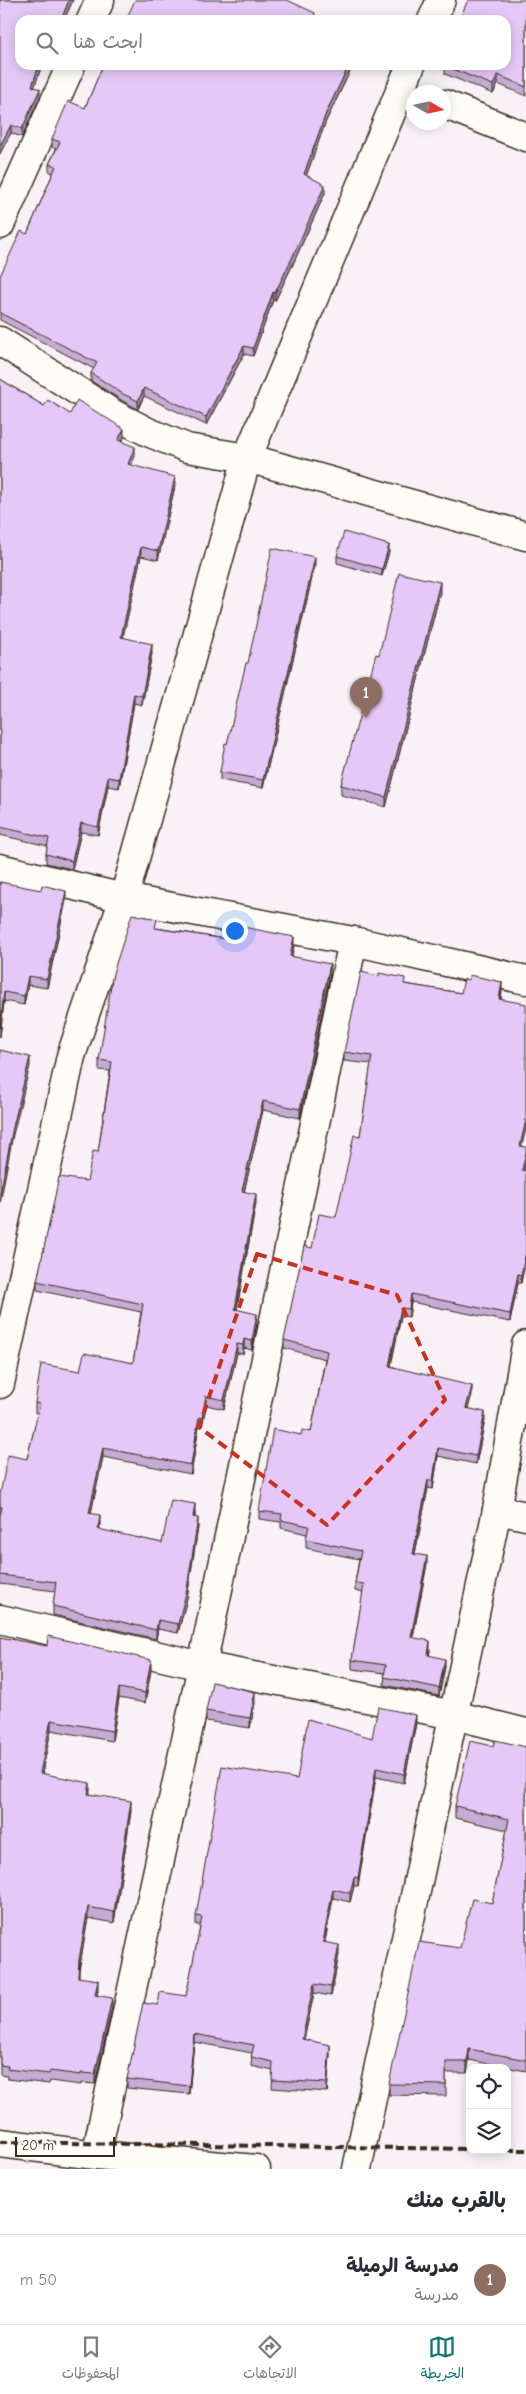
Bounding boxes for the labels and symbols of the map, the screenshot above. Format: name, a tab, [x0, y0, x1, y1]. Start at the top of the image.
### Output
north arrow	[406, 85, 451, 130]
pin: 1	[350, 677, 382, 718]
your location	[222, 918, 248, 944]
scale bar	[15, 2134, 115, 2157]

